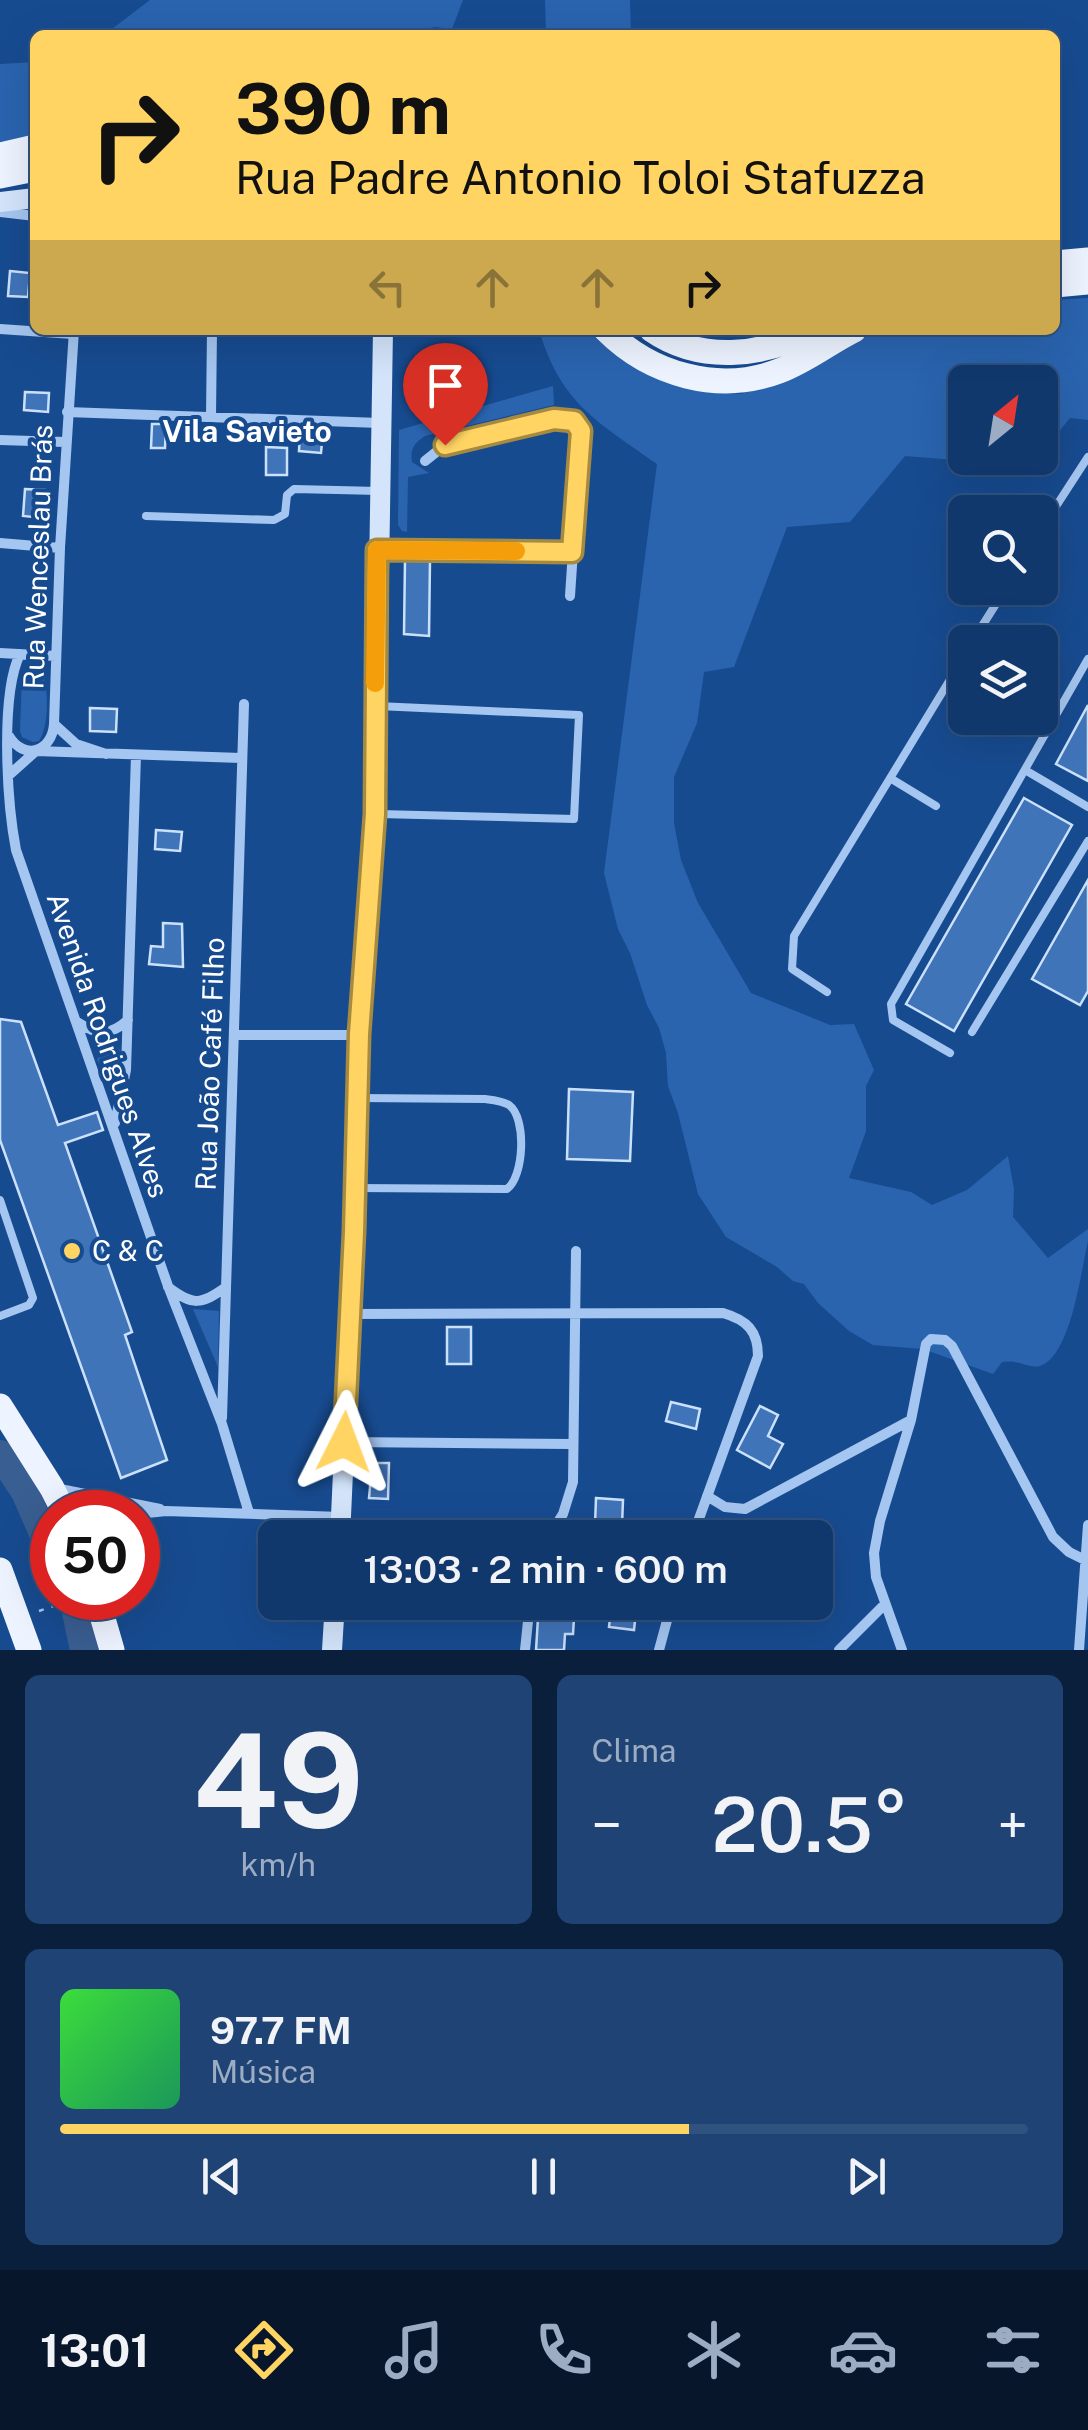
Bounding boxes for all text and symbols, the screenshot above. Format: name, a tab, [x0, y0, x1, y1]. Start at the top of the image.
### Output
text: 390 m	[235, 67, 451, 150]
icon: right	[70, 70, 200, 200]
text: Rua Padre Antonio Toloi Stafuzza	[235, 151, 926, 204]
icon: left	[360, 260, 415, 315]
icon: ahead	[465, 260, 520, 315]
icon: ahead	[570, 260, 625, 315]
icon: right	[675, 260, 730, 315]
pin	[403, 343, 488, 446]
icon: arrive	[418, 358, 473, 413]
north arrow	[948, 365, 1058, 475]
map controls	[948, 365, 1058, 735]
district label: Vila Savieto	[162, 413, 332, 449]
street label: Rua Wenceslau Brás	[16, 424, 59, 690]
button: search	[948, 495, 1058, 605]
button: layers	[948, 625, 1058, 735]
street label: Avenida Rodrigues Alves	[41, 888, 176, 1202]
street label: Rua João Café Filho	[189, 937, 230, 1191]
place label: C & C	[92, 1234, 164, 1267]
marker: C & C	[61, 1240, 83, 1262]
position arrow	[292, 1390, 396, 1494]
speed limit sign: 50	[30, 1490, 160, 1620]
text: 13:03 · 2 min · 600 m	[363, 1547, 728, 1592]
text: 49	[193, 1705, 364, 1857]
text: Clima	[592, 1732, 677, 1769]
text: 20.5°	[711, 1781, 908, 1869]
text: −	[592, 1793, 622, 1857]
text: +	[998, 1793, 1028, 1857]
text: km/h	[241, 1846, 316, 1883]
text: 97.7 FM	[210, 2008, 352, 2053]
text: Música	[210, 2053, 316, 2090]
icon: previous	[194, 2149, 249, 2204]
icon: pause	[516, 2149, 571, 2204]
icon: next	[839, 2149, 894, 2204]
icon: directions	[229, 2315, 299, 2385]
icon: music	[379, 2315, 449, 2385]
icon: phone	[529, 2315, 599, 2385]
icon: climate	[679, 2315, 749, 2385]
icon: car	[828, 2315, 898, 2385]
icon: filters	[978, 2315, 1048, 2385]
text: 13:01	[40, 2324, 149, 2377]

